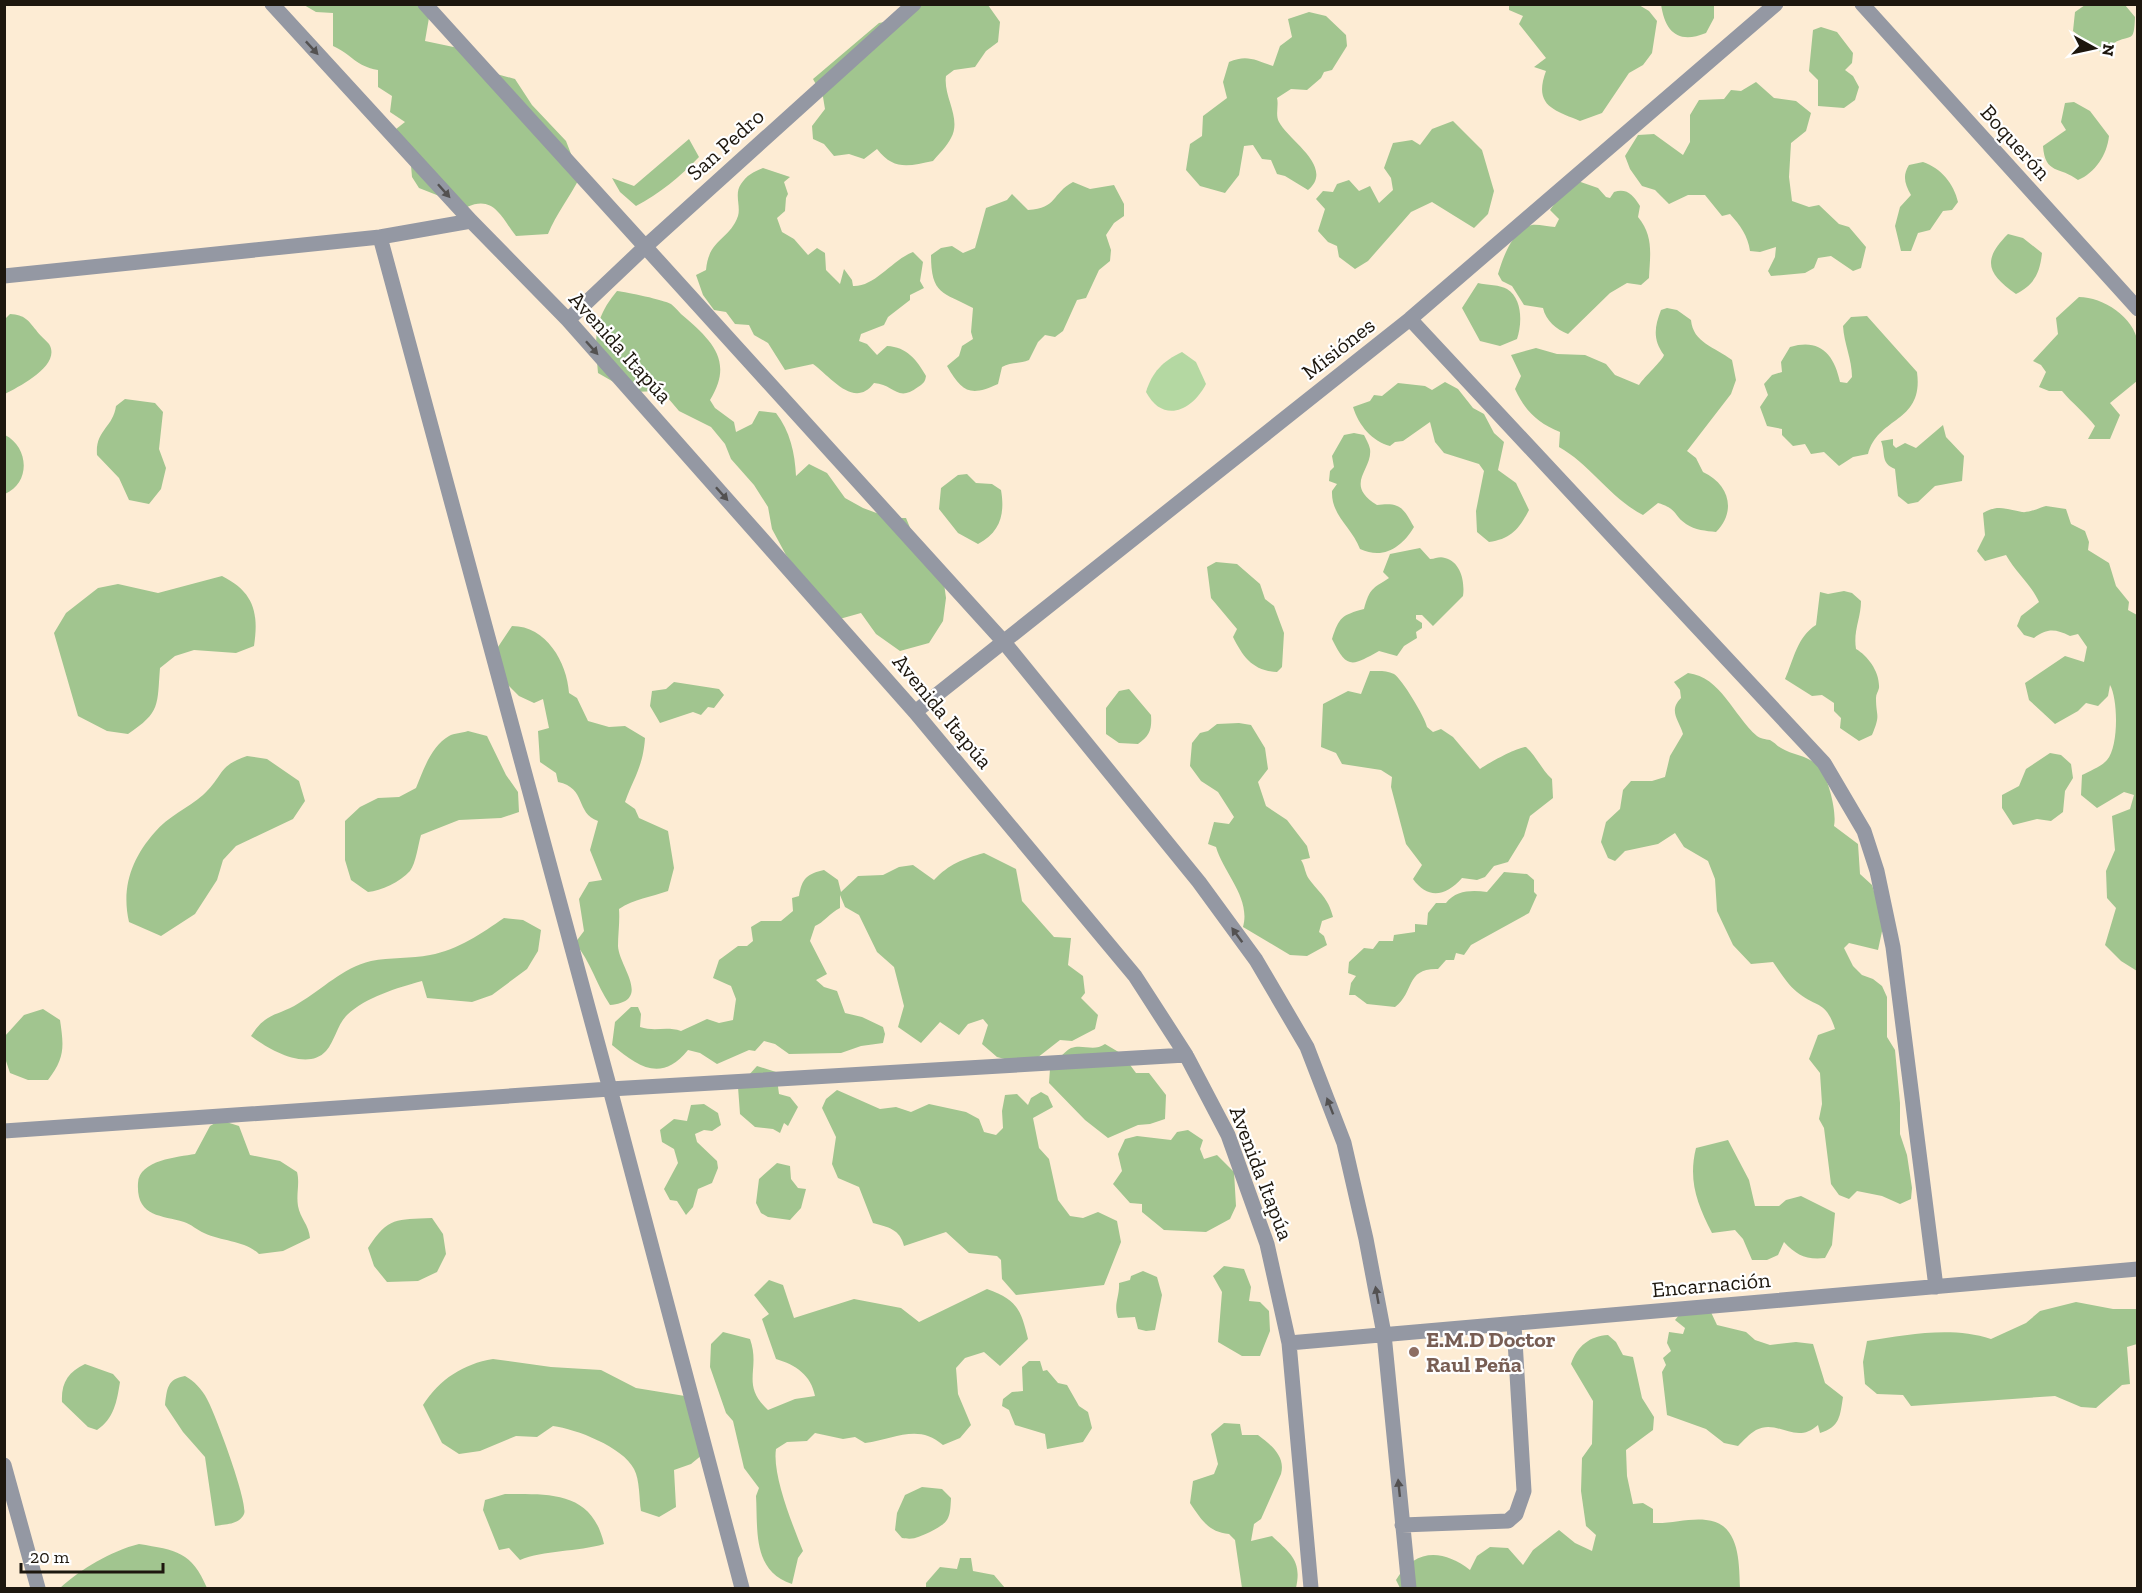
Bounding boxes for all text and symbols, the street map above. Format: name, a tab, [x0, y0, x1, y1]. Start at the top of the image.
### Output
north arrow	[2064, 18, 2124, 78]
one-way arrow	[304, 40, 318, 54]
text: N	[2098, 43, 2119, 57]
street label: Boquerón	[1975, 99, 2057, 186]
street label: San Pedro	[681, 103, 770, 186]
one-way arrow	[437, 183, 450, 198]
street label: Avenida Itapúa	[563, 286, 678, 409]
street label: Misiónes	[1296, 312, 1380, 385]
one-way arrow	[585, 340, 598, 355]
one-way arrow	[715, 486, 728, 501]
street label: Avenida Itapúa	[887, 648, 999, 774]
one-way arrow	[1232, 928, 1244, 943]
one-way arrow	[1324, 1097, 1334, 1115]
street label: Avenida Itapúa	[1224, 1102, 1300, 1244]
street label: Encarnación	[1651, 1266, 1772, 1303]
one-way arrow	[1372, 1285, 1381, 1304]
place label: E.M.D Doctor Raul Peña	[1426, 1326, 1556, 1378]
marker: E.M.D Doctor Raul Peña	[1407, 1345, 1421, 1359]
one-way arrow	[1394, 1479, 1404, 1498]
scale bar	[21, 1536, 164, 1574]
text: 20 m	[30, 1546, 70, 1568]

